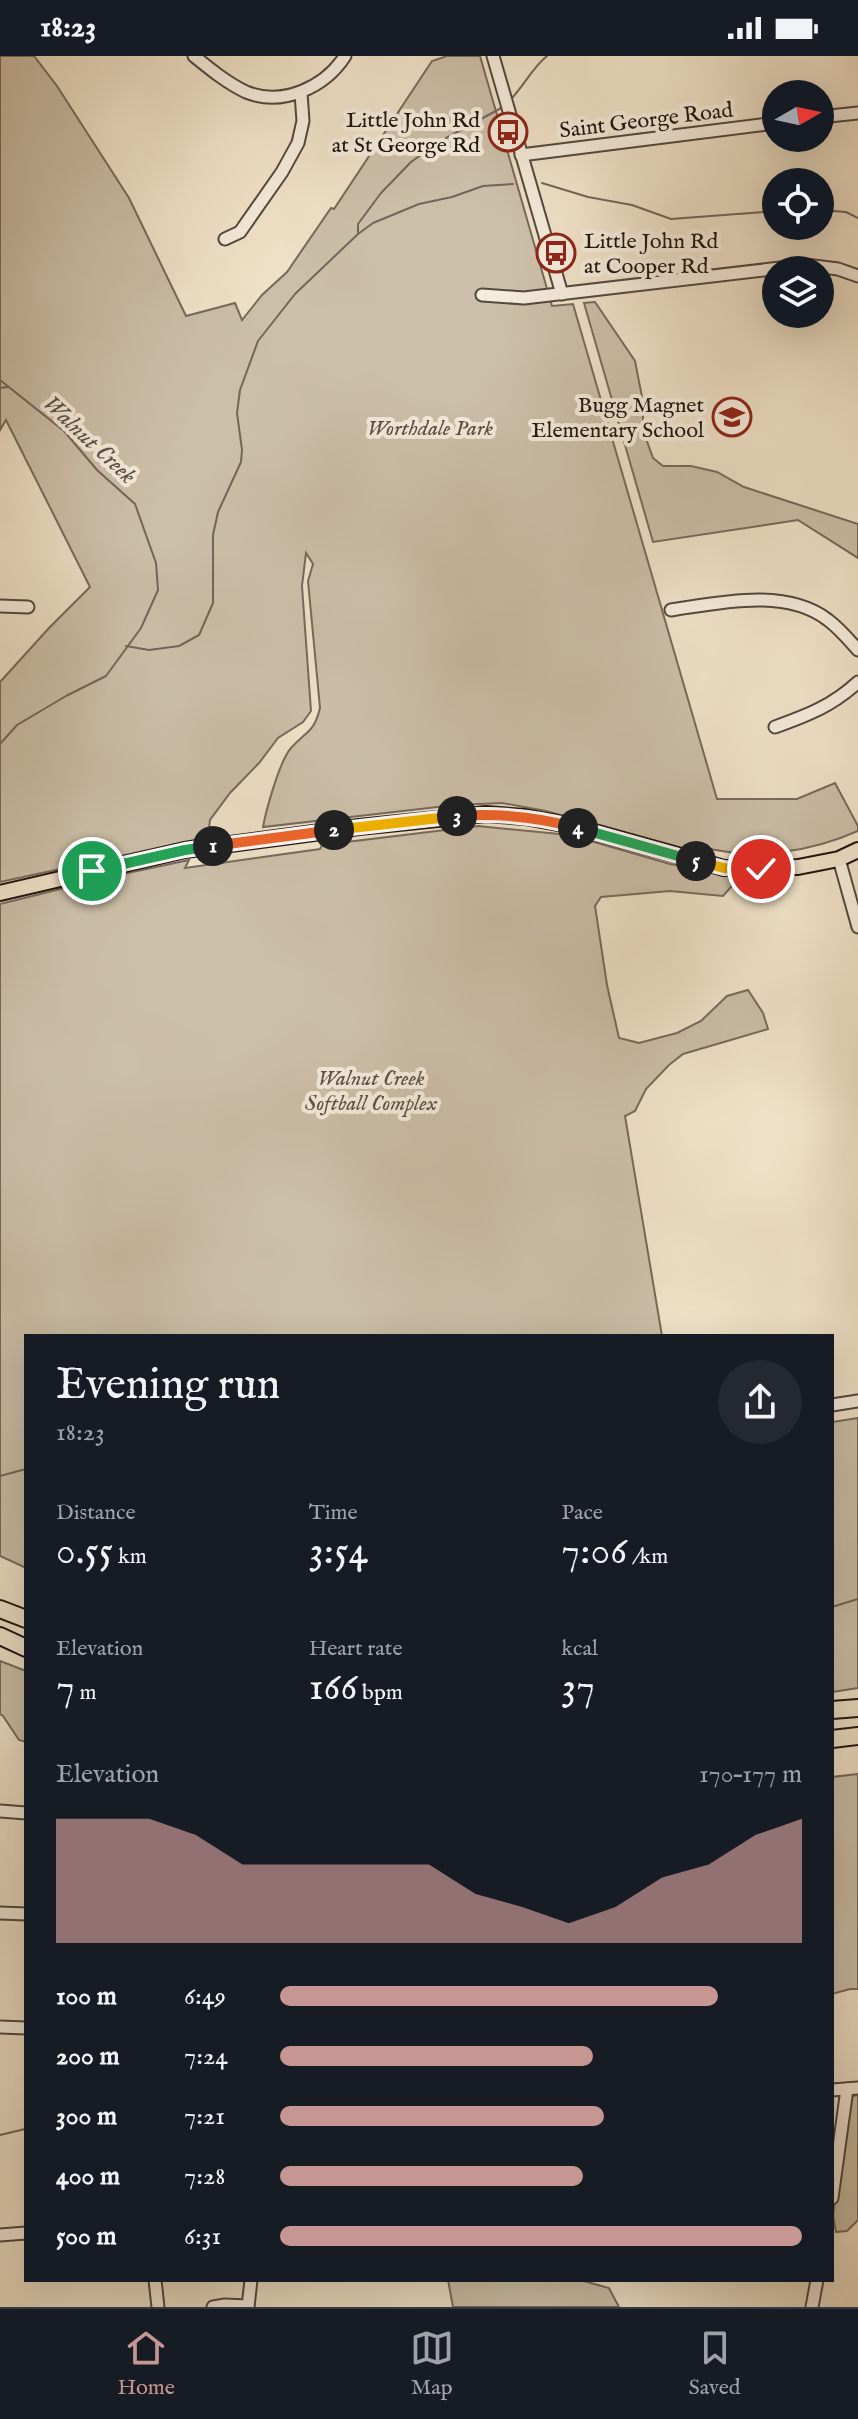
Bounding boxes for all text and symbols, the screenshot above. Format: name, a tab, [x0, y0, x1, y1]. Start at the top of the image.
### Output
text: 18:23	[40, 9, 96, 47]
north arrow	[762, 80, 834, 152]
map controls	[762, 80, 834, 328]
street label: Saint George Road	[558, 96, 735, 146]
place label: Little John Rd at St George Rd	[332, 107, 480, 160]
bus stop icon: Little John Rd at St George Rd	[487, 111, 529, 153]
button: locate	[762, 168, 834, 240]
place label: Little John Rd at Cooper Rd	[584, 228, 718, 281]
bus stop icon: Little John Rd at Cooper Rd	[535, 232, 577, 274]
button: layers	[762, 256, 834, 328]
water label: Walnut Creek	[36, 389, 143, 492]
place label: Bugg Magnet Elementary School	[531, 392, 704, 445]
school or university icon: Bugg Magnet Elementary School	[711, 396, 753, 438]
park label: Worthdale Park	[367, 415, 493, 443]
pin: 3	[437, 796, 477, 836]
text: 3	[453, 802, 461, 830]
pin: 4	[558, 808, 598, 848]
pin: 2	[314, 810, 354, 850]
text: 4	[573, 814, 583, 842]
text: 2	[329, 816, 339, 844]
pin: 1	[193, 826, 233, 866]
text: 1	[209, 832, 217, 860]
pin	[727, 835, 795, 903]
pin	[58, 837, 126, 905]
pin: 5	[676, 841, 716, 881]
text: 5	[692, 847, 700, 875]
icon: check	[739, 847, 783, 891]
icon: arrive	[70, 849, 114, 893]
park label: Walnut Creek Softball Complex	[305, 1065, 438, 1118]
text: Evening run	[56, 1358, 280, 1414]
button: share	[718, 1360, 802, 1444]
text: 18:23	[56, 1416, 105, 1449]
text: Distance	[56, 1499, 136, 1527]
text: Time	[309, 1499, 358, 1527]
text: Pace	[561, 1499, 603, 1527]
text: 0.55	[56, 1527, 113, 1578]
text: 3:54	[309, 1527, 368, 1578]
text: 7:06	[561, 1527, 627, 1578]
text: km	[113, 1543, 147, 1571]
text: /km	[627, 1543, 668, 1571]
text: Elevation	[56, 1635, 143, 1663]
text: Heart rate	[309, 1635, 403, 1663]
text: kcal	[561, 1635, 598, 1663]
text: 7	[56, 1663, 75, 1714]
text: 166	[309, 1663, 357, 1714]
text: 37	[561, 1663, 595, 1714]
text: m	[75, 1679, 97, 1707]
text: bpm	[357, 1679, 403, 1707]
text: Elevation	[56, 1758, 159, 1791]
text: 170–177 m	[699, 1758, 802, 1791]
text: 100 m	[56, 1980, 117, 2013]
text: 6:49	[184, 1980, 226, 2013]
text: 200 m	[56, 2040, 120, 2073]
text: 7:24	[184, 2040, 228, 2073]
text: 300 m	[56, 2100, 117, 2133]
text: 7:21	[184, 2100, 225, 2133]
text: 400 m	[56, 2160, 120, 2193]
text: 7:28	[184, 2160, 225, 2193]
text: 500 m	[56, 2220, 117, 2253]
text: 6:31	[184, 2220, 221, 2253]
tab: Home	[117, 2326, 175, 2402]
tab: Map	[410, 2326, 454, 2402]
tab: Saved	[689, 2326, 741, 2402]

